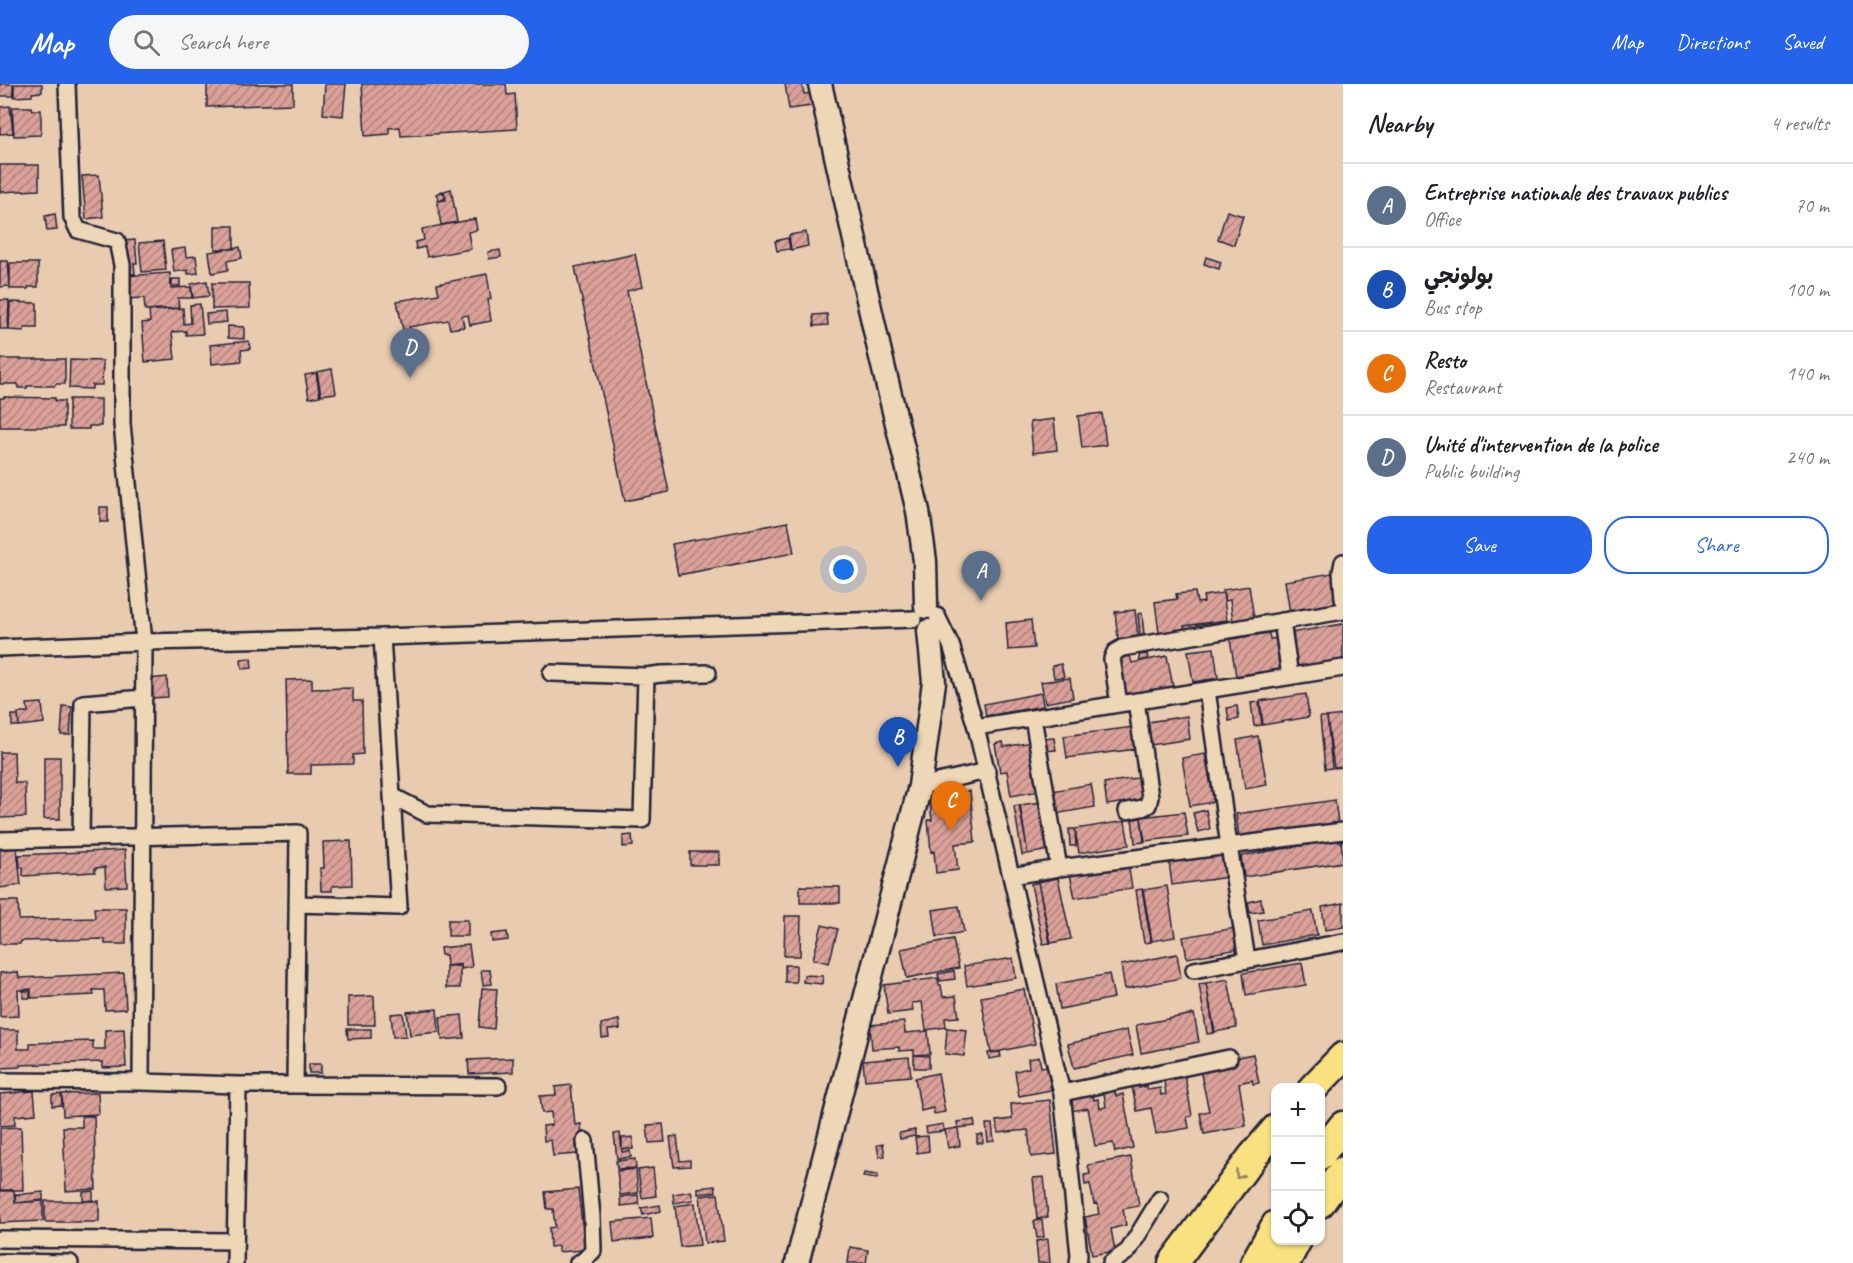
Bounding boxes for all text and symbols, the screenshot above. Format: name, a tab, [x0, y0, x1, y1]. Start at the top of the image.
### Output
search box	[109, 15, 529, 69]
text: Map	[30, 25, 73, 60]
icon: search	[130, 26, 163, 59]
text: Search here	[178, 28, 268, 56]
text: Map	[1611, 29, 1643, 55]
text: Directions	[1676, 29, 1749, 55]
text: Saved	[1782, 29, 1823, 55]
text: Nearby	[1367, 107, 1432, 140]
text: 4 results	[1770, 111, 1829, 136]
text: Entreprise nationale des travaux publics	[1424, 179, 1727, 207]
text: A	[1381, 193, 1392, 218]
text: 70 m	[1795, 193, 1829, 218]
text: Office	[1424, 207, 1461, 232]
text: بولونجي	[1424, 262, 1493, 290]
text: B	[1381, 277, 1392, 302]
text: 100 m	[1786, 277, 1829, 302]
text: Bus stop	[1424, 295, 1482, 320]
pin: D	[390, 328, 430, 378]
text: Resto	[1424, 347, 1466, 375]
text: C	[1382, 361, 1391, 386]
text: 140 m	[1786, 361, 1829, 386]
text: Restaurant	[1424, 375, 1501, 400]
text: Unité d'intervention de la police	[1424, 431, 1658, 459]
text: D	[1381, 445, 1392, 470]
text: 240 m	[1786, 445, 1829, 470]
text: Public building	[1424, 459, 1519, 484]
button: Save	[1367, 516, 1592, 574]
button: Share	[1604, 516, 1829, 574]
pin: A	[962, 552, 1000, 601]
your location	[829, 555, 858, 584]
pin: B	[878, 718, 918, 767]
pin: C	[932, 782, 970, 831]
map controls	[1271, 1083, 1325, 1245]
button: +	[1271, 1083, 1325, 1137]
button: −	[1271, 1137, 1325, 1191]
one-way arrow	[1235, 1168, 1246, 1179]
button: locate	[1271, 1191, 1325, 1245]

